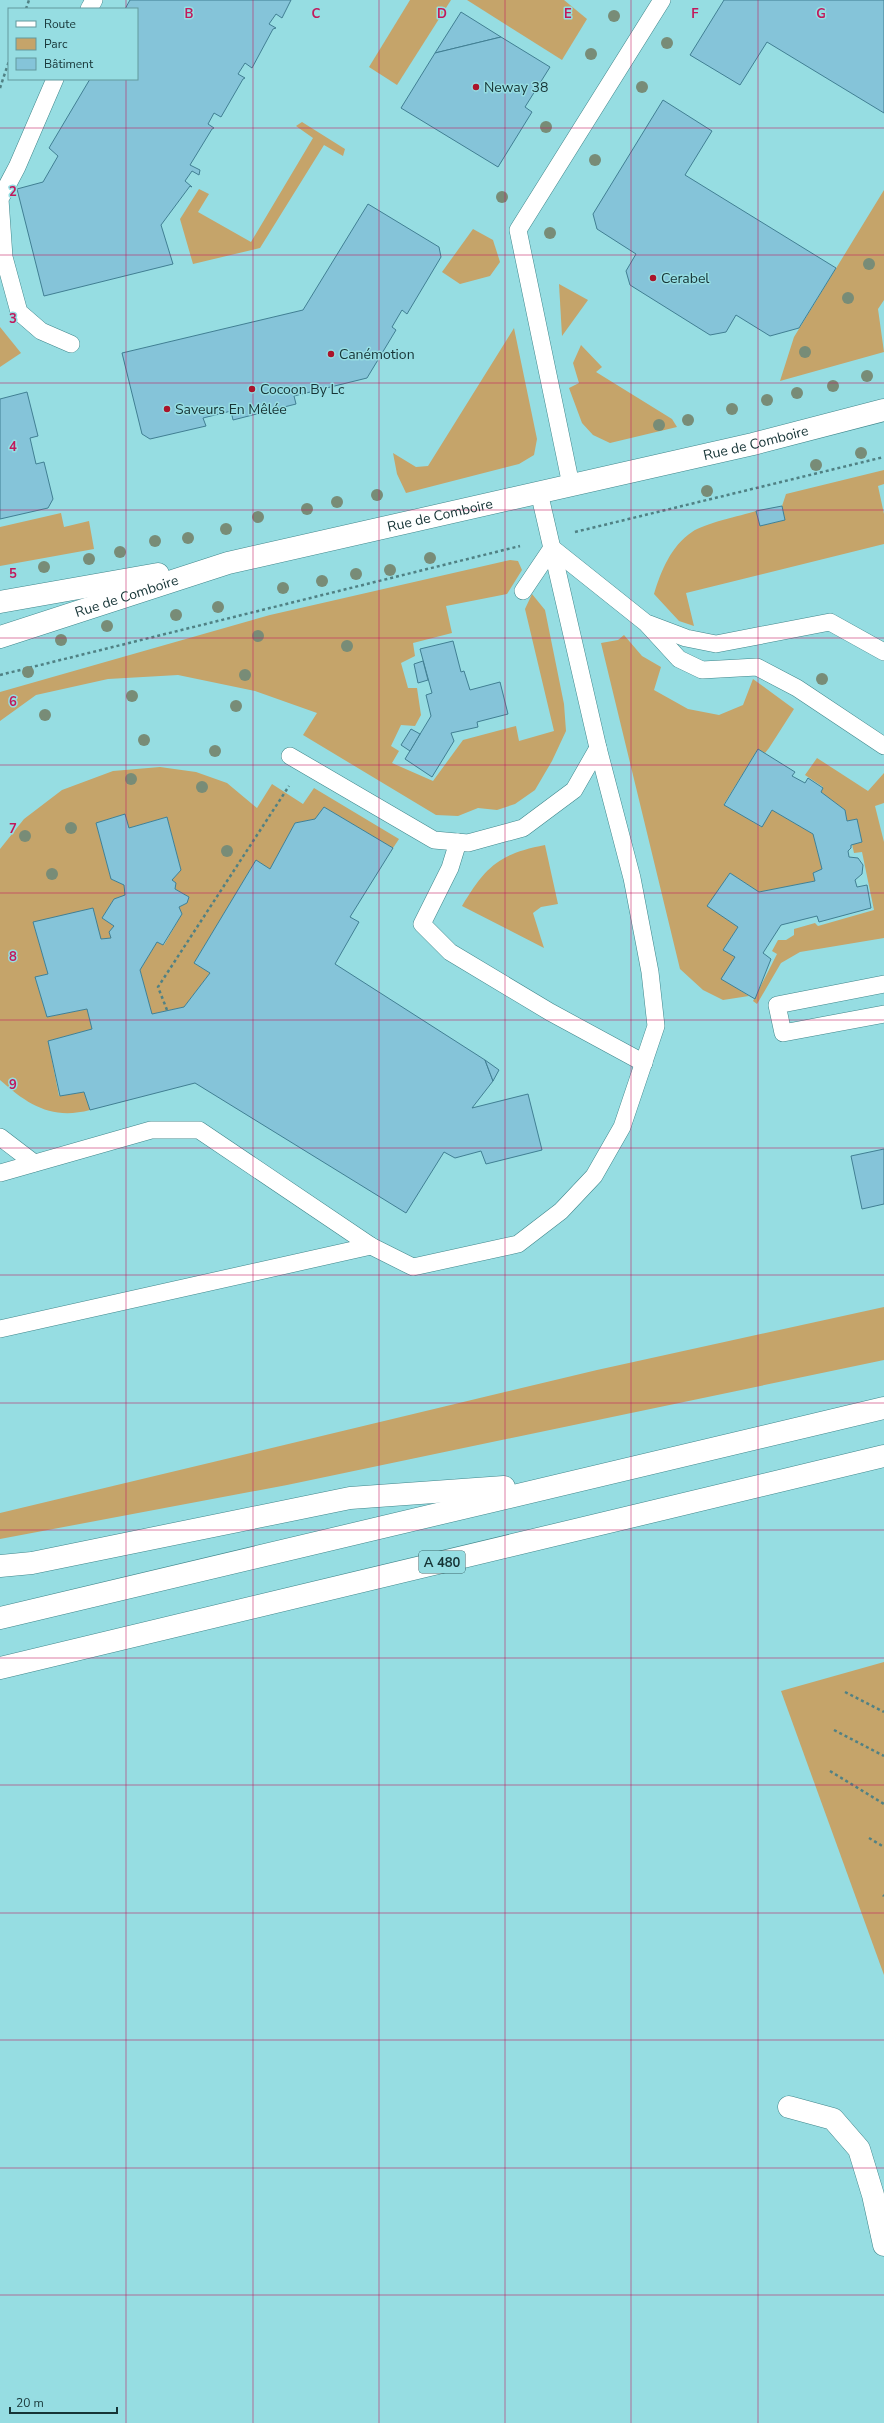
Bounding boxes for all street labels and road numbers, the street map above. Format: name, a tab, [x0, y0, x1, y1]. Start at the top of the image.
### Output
street label: Rue de Comboire	[701, 421, 811, 465]
street label: Rue de Comboire	[385, 494, 495, 537]
street label: Rue de Comboire	[72, 571, 181, 622]
road number: A 480	[419, 1551, 465, 1573]

